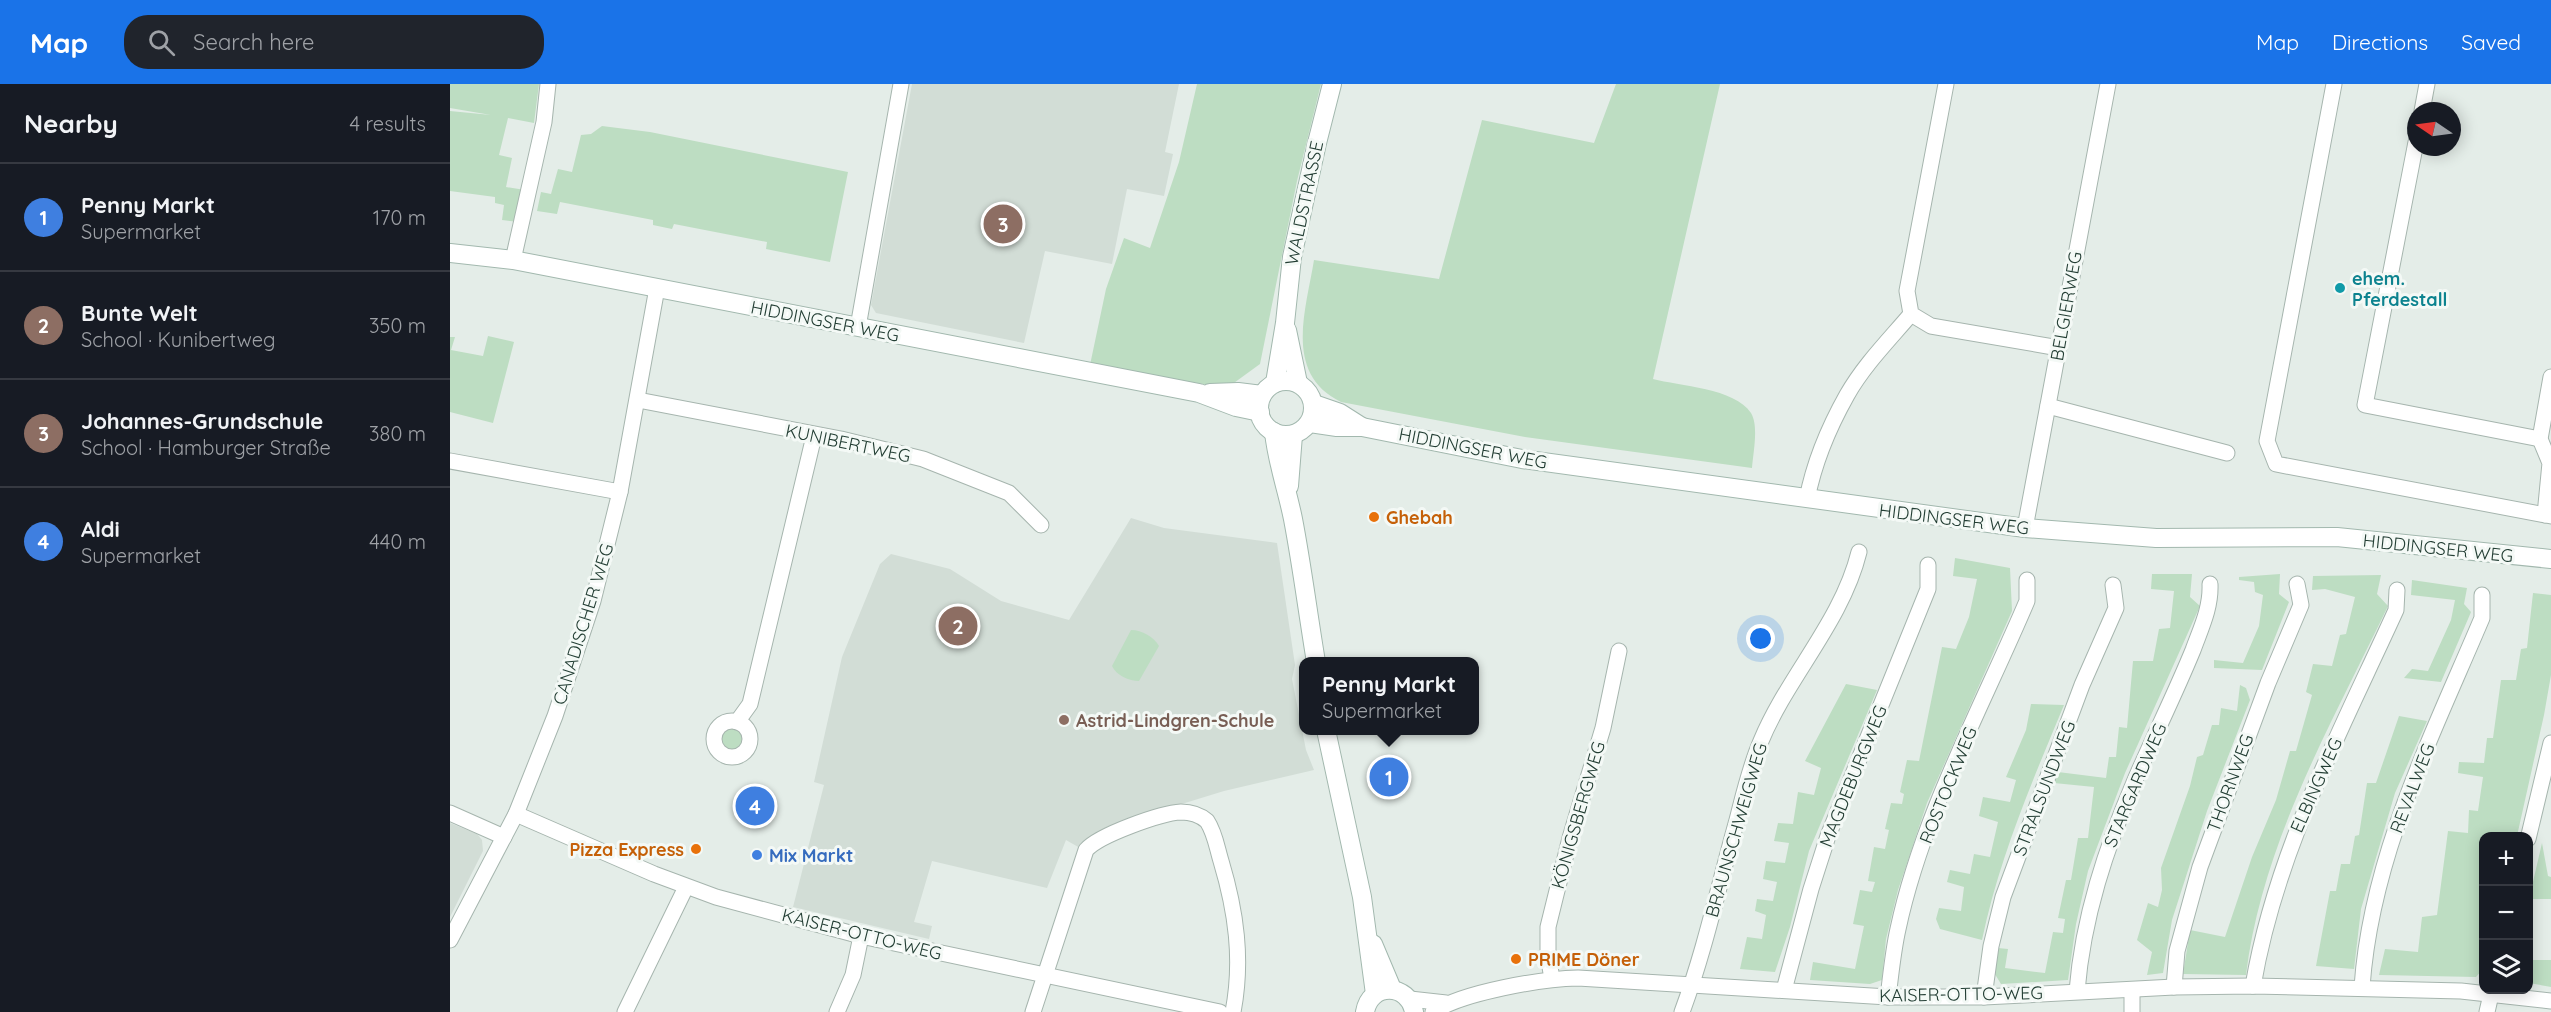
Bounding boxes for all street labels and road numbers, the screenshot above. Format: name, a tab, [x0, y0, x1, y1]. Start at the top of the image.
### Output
street label: WALDSTRASSE	[1280, 139, 1328, 267]
street label: BELGIERWEG	[2045, 249, 2087, 363]
street label: HIDDINGSER WEG	[749, 295, 901, 347]
street label: KUNIBERTWEG	[783, 419, 913, 467]
street label: HIDDINGSER WEG	[1397, 422, 1549, 474]
street label: HIDDINGSER WEG	[1878, 498, 2030, 540]
street label: HIDDINGSER WEG	[2362, 529, 2514, 567]
street label: CANADISCHER WEG	[547, 540, 619, 708]
street label: MAGDEBURGWEG	[1814, 702, 1892, 850]
street label: STRALSUNDWEG	[2008, 717, 2080, 859]
street label: STARGARDWEG	[2098, 719, 2172, 851]
street label: ROSTOCKWEG	[1914, 723, 1982, 847]
street label: THORNWEG	[2202, 731, 2258, 835]
street label: ELBINGWEG	[2285, 734, 2347, 836]
street label: KÖNIGSBERGWEG	[1546, 739, 1610, 891]
street label: BRAUNSCHWEIGWEG	[1700, 740, 1772, 920]
street label: REVALWEG	[2384, 740, 2440, 836]
street label: KAISER-OTTO-WEG	[780, 903, 944, 965]
street label: KAISER-OTTO-WEG	[1879, 981, 2043, 1007]

